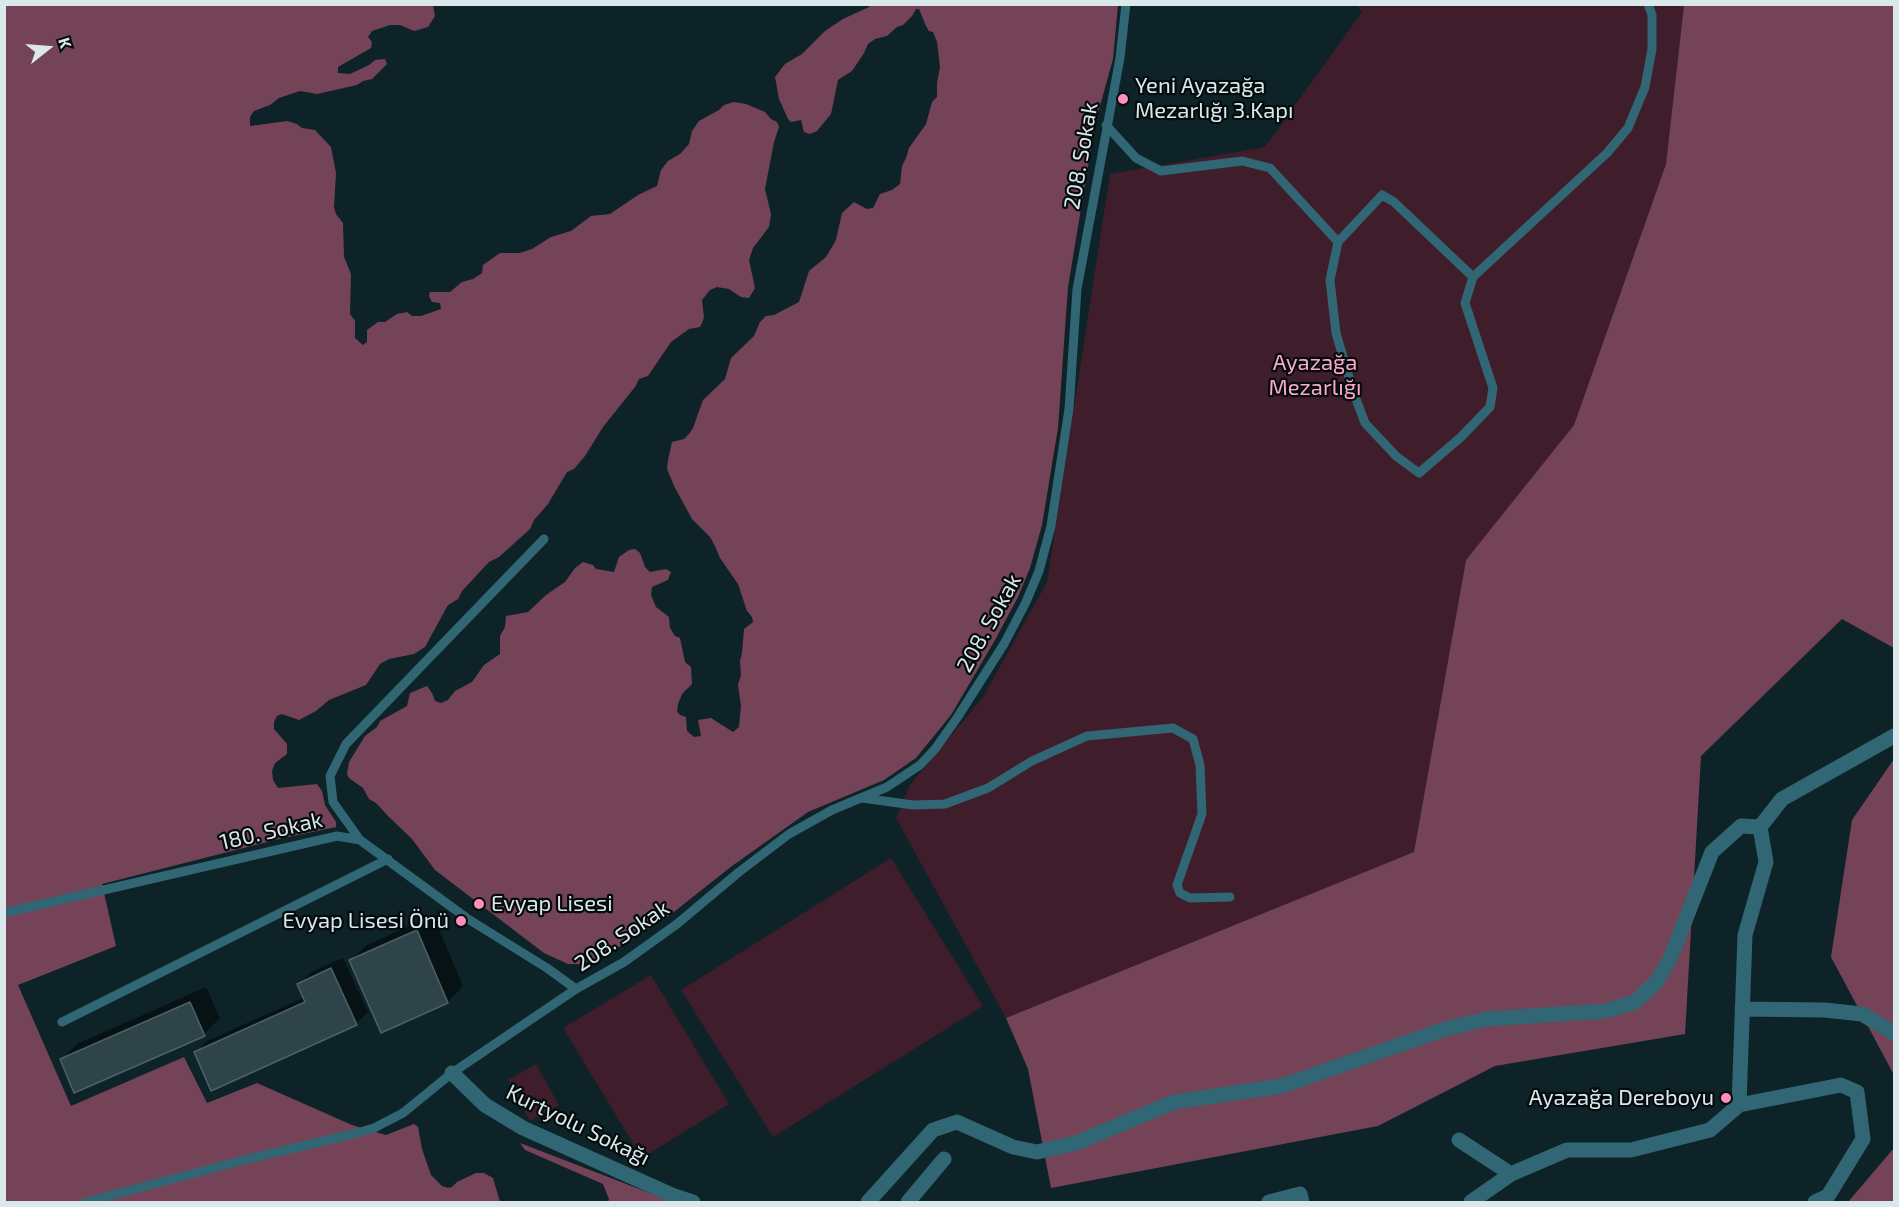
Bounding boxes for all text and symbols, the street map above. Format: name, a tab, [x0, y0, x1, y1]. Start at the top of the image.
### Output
north arrow	[18, 18, 78, 78]
text: K	[55, 35, 76, 50]
place label: Yeni Ayazağa Mezarlığı 3.Kapı	[1135, 73, 1293, 124]
marker: Yeni Ayazağa Mezarlığı 3.Kapı	[1116, 92, 1130, 106]
street label: 208. Sokak	[1059, 100, 1103, 212]
park label: Ayazağa Mezarlığı	[1269, 350, 1361, 402]
street label: 208. Sokak	[951, 569, 1027, 677]
street label: 180. Sokak	[217, 806, 325, 856]
place label: Evyap Lisesi	[491, 891, 613, 917]
street label: 208. Sokak	[570, 895, 674, 977]
marker: Evyap Lisesi	[472, 897, 486, 911]
place label: Evyap Lisesi Önü	[282, 908, 449, 934]
marker: Evyap Lisesi Önü	[454, 914, 468, 928]
street label: Kurtyolu Sokağı	[502, 1079, 654, 1171]
place label: Ayazağa Dereboyu	[1529, 1085, 1714, 1111]
marker: Ayazağa Dereboyu	[1719, 1091, 1733, 1105]

